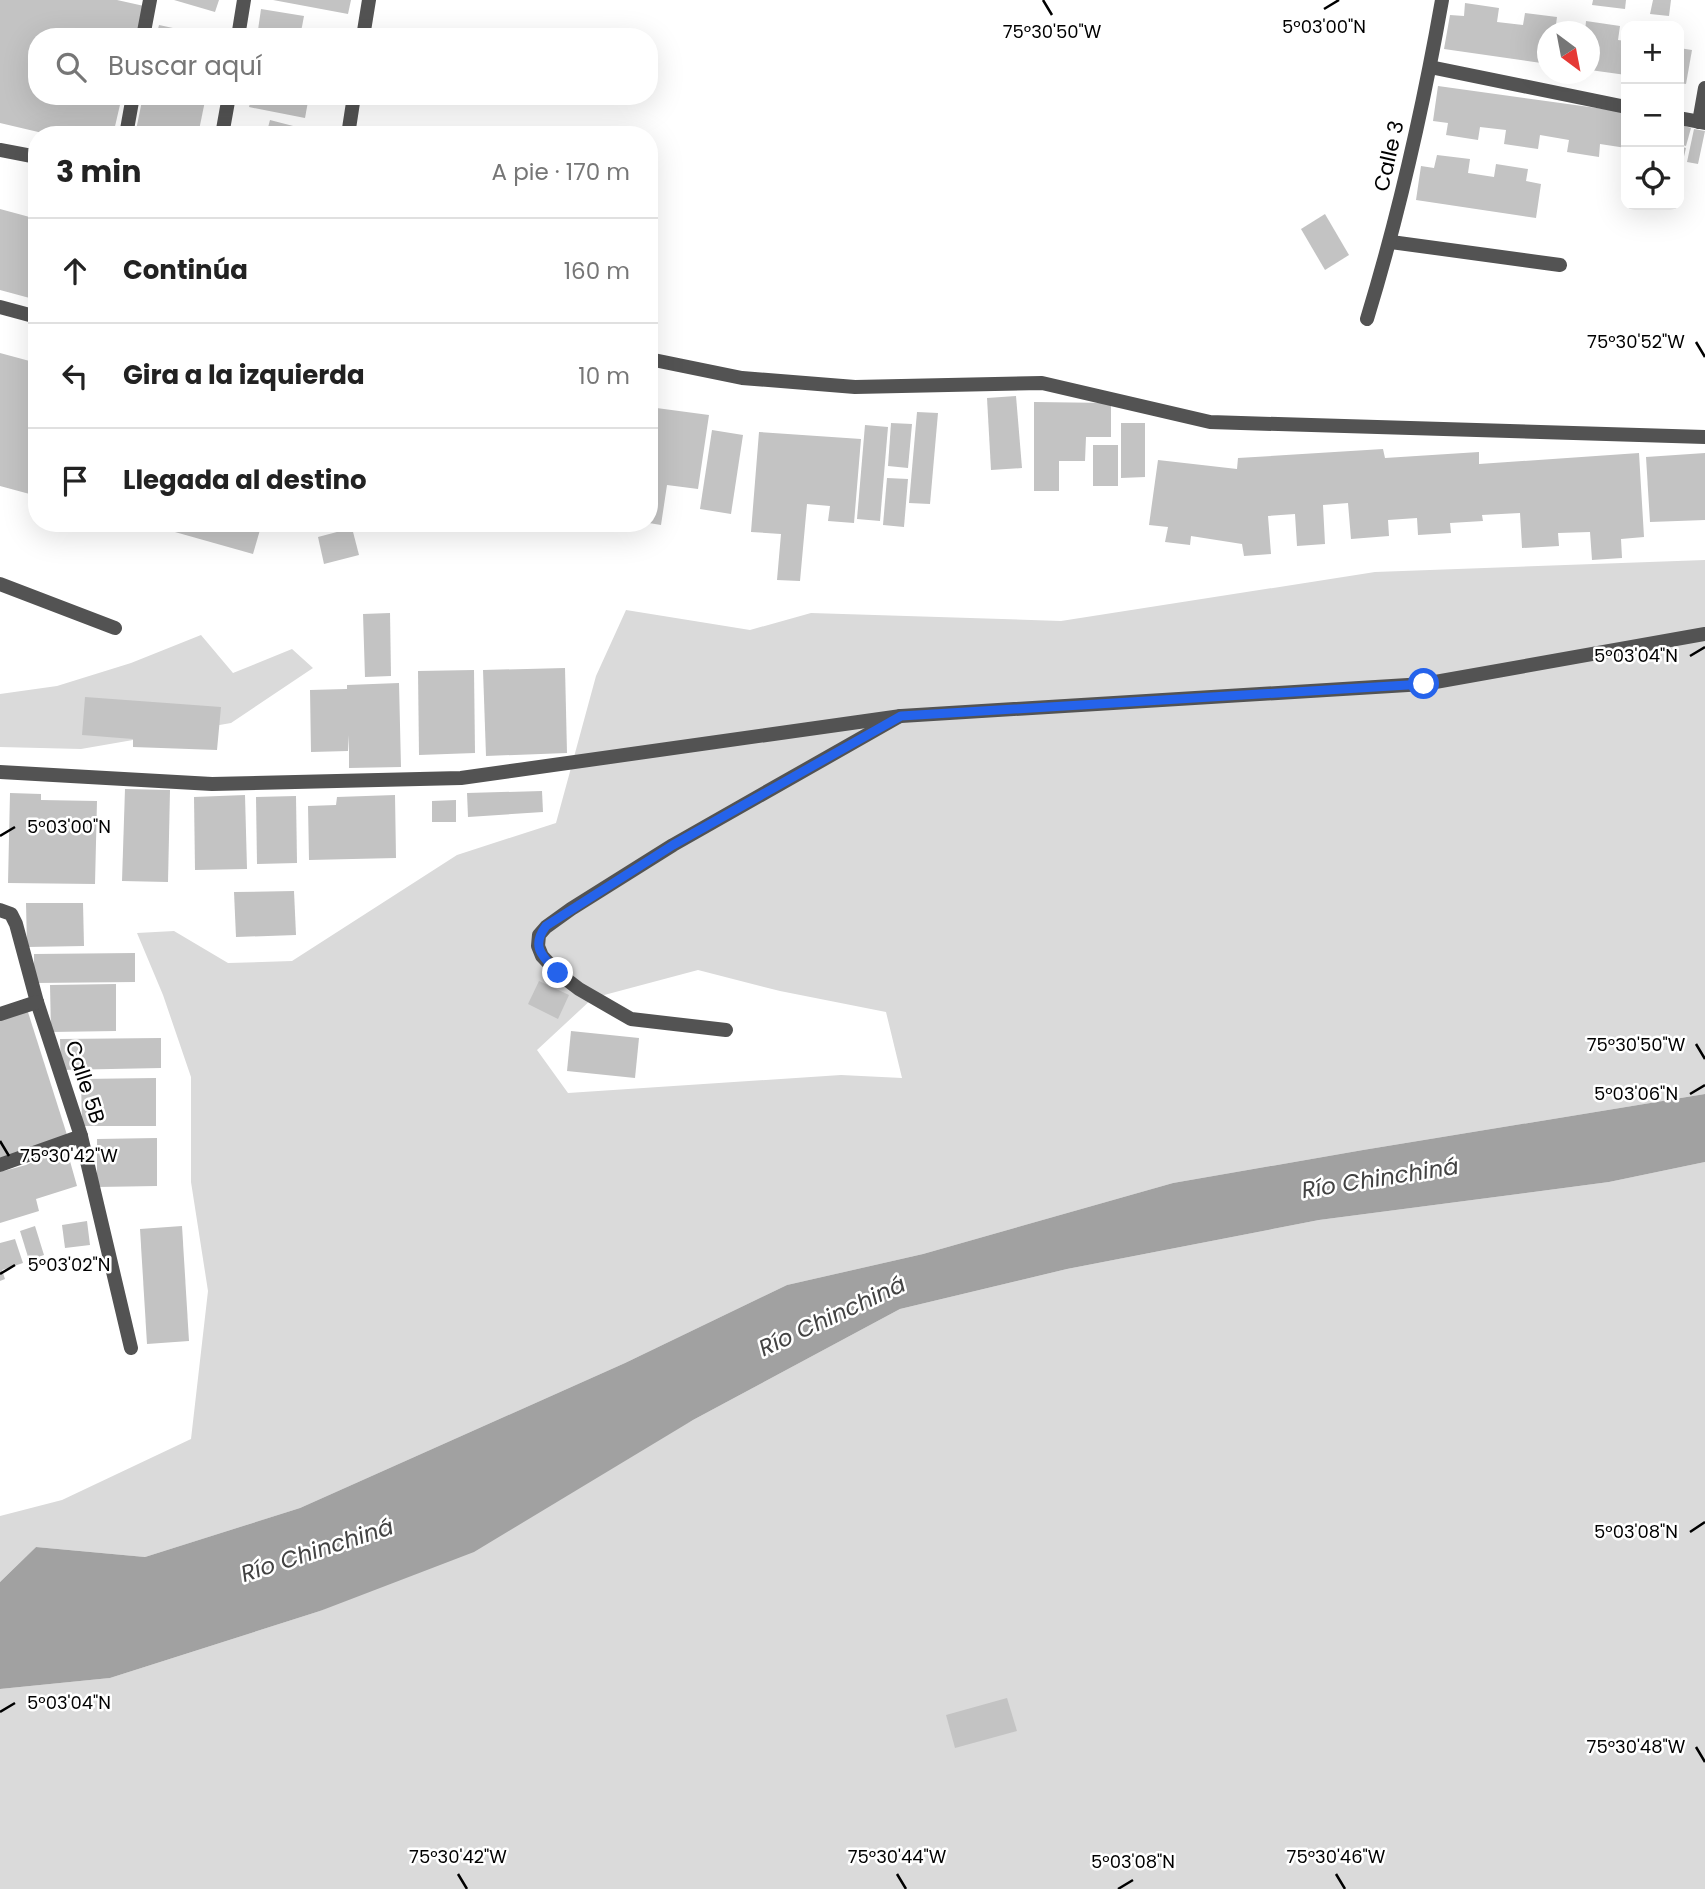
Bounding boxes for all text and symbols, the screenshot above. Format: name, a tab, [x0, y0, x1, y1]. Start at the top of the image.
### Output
text: 5°03'00"N	[1282, 14, 1366, 39]
text: 75°30'50"W	[1003, 19, 1102, 44]
north arrow	[1537, 21, 1600, 84]
map controls	[1621, 21, 1684, 210]
button: +	[1621, 21, 1684, 84]
search box	[28, 28, 658, 105]
icon: search	[52, 48, 90, 86]
text: Buscar aquí	[108, 48, 262, 84]
button: −	[1621, 84, 1684, 147]
street label: Calle 3	[1366, 118, 1411, 194]
button: locate	[1621, 147, 1684, 210]
text: 3 min	[56, 150, 141, 193]
text: A pie · 170 m	[492, 156, 630, 188]
icon: ahead	[56, 252, 94, 290]
text: Continúa	[123, 252, 248, 288]
text: 160 m	[564, 255, 630, 287]
text: 75°30'52"W	[1587, 329, 1685, 354]
icon: left	[56, 357, 94, 395]
text: Gira a la izquierda	[123, 357, 365, 393]
text: 10 m	[578, 360, 630, 392]
icon: arrive	[56, 462, 94, 500]
text: Llegada al destino	[123, 462, 367, 498]
text: 5°03'04"N	[1594, 643, 1678, 668]
route start	[1408, 668, 1439, 699]
text: 5°03'00"N	[27, 814, 111, 839]
route end	[542, 957, 573, 988]
text: 75°30'50"W	[1587, 1032, 1686, 1057]
street label: Calle 5B	[58, 1037, 112, 1127]
text: 5°03'06"N	[1594, 1081, 1678, 1106]
text: 75°30'42"W	[20, 1143, 118, 1168]
water label: Río Chinchiná	[1299, 1150, 1461, 1206]
text: 5°03'02"N	[27, 1252, 111, 1277]
water label: Río Chinchiná	[753, 1268, 911, 1364]
water label: Río Chinchiná	[237, 1510, 397, 1590]
text: 5°03'08"N	[1594, 1519, 1678, 1544]
text: 5°03'04"N	[27, 1690, 111, 1715]
text: 75°30'48"W	[1587, 1734, 1686, 1759]
text: 75°30'42"W	[409, 1844, 507, 1869]
text: 75°30'44"W	[848, 1844, 947, 1869]
text: 75°30'46"W	[1287, 1844, 1386, 1869]
text: 5°03'08"N	[1091, 1849, 1175, 1874]

